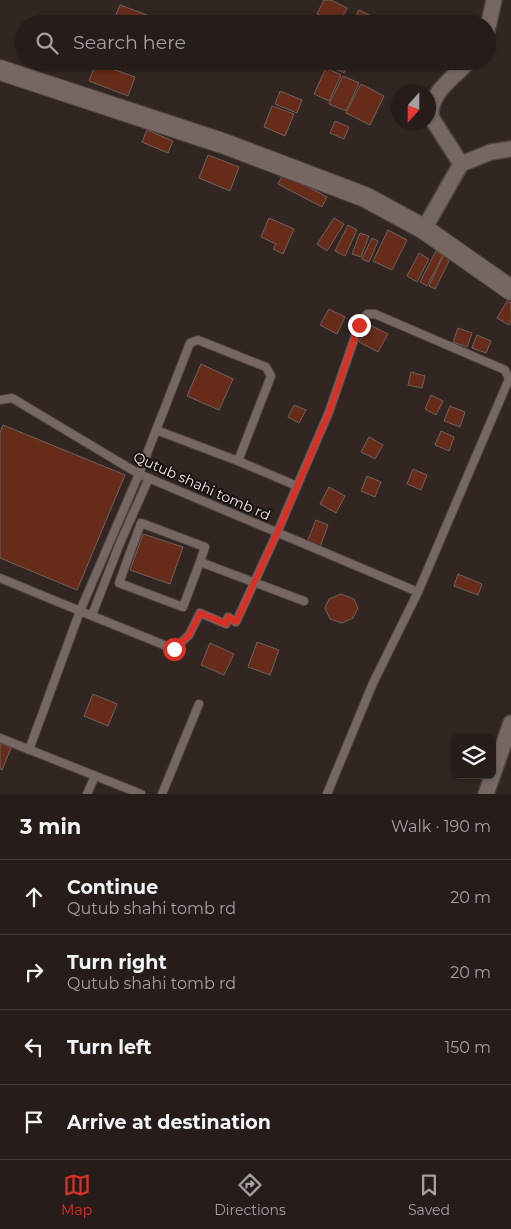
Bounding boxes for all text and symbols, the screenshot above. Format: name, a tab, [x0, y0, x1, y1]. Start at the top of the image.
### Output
search box	[15, 15, 496, 70]
icon: search	[33, 29, 61, 57]
text: Search here	[73, 31, 186, 54]
north arrow	[391, 85, 436, 130]
route end	[348, 314, 371, 337]
street label: Qutub shahi tomb rd	[131, 448, 273, 524]
route start	[163, 638, 186, 661]
map controls	[451, 734, 496, 779]
button: layers	[451, 734, 496, 779]
text: 3 min	[20, 814, 81, 839]
text: Walk · 190 m	[391, 817, 491, 836]
text: Continue	[67, 876, 158, 899]
icon: ahead	[20, 883, 48, 911]
text: 20 m	[450, 888, 491, 907]
text: Qutub shahi tomb rd	[67, 899, 236, 918]
text: Turn right	[67, 951, 167, 974]
icon: right	[20, 958, 48, 986]
text: 20 m	[450, 963, 491, 982]
text: Qutub shahi tomb rd	[67, 974, 236, 993]
icon: left	[20, 1033, 48, 1061]
text: Turn left	[67, 1036, 152, 1059]
text: 150 m	[444, 1038, 491, 1057]
icon: arrive	[20, 1108, 48, 1136]
text: Arrive at destination	[67, 1111, 271, 1134]
tab: Map	[61, 1171, 92, 1219]
tab: Directions	[214, 1171, 286, 1219]
tab: Saved	[408, 1171, 450, 1219]

